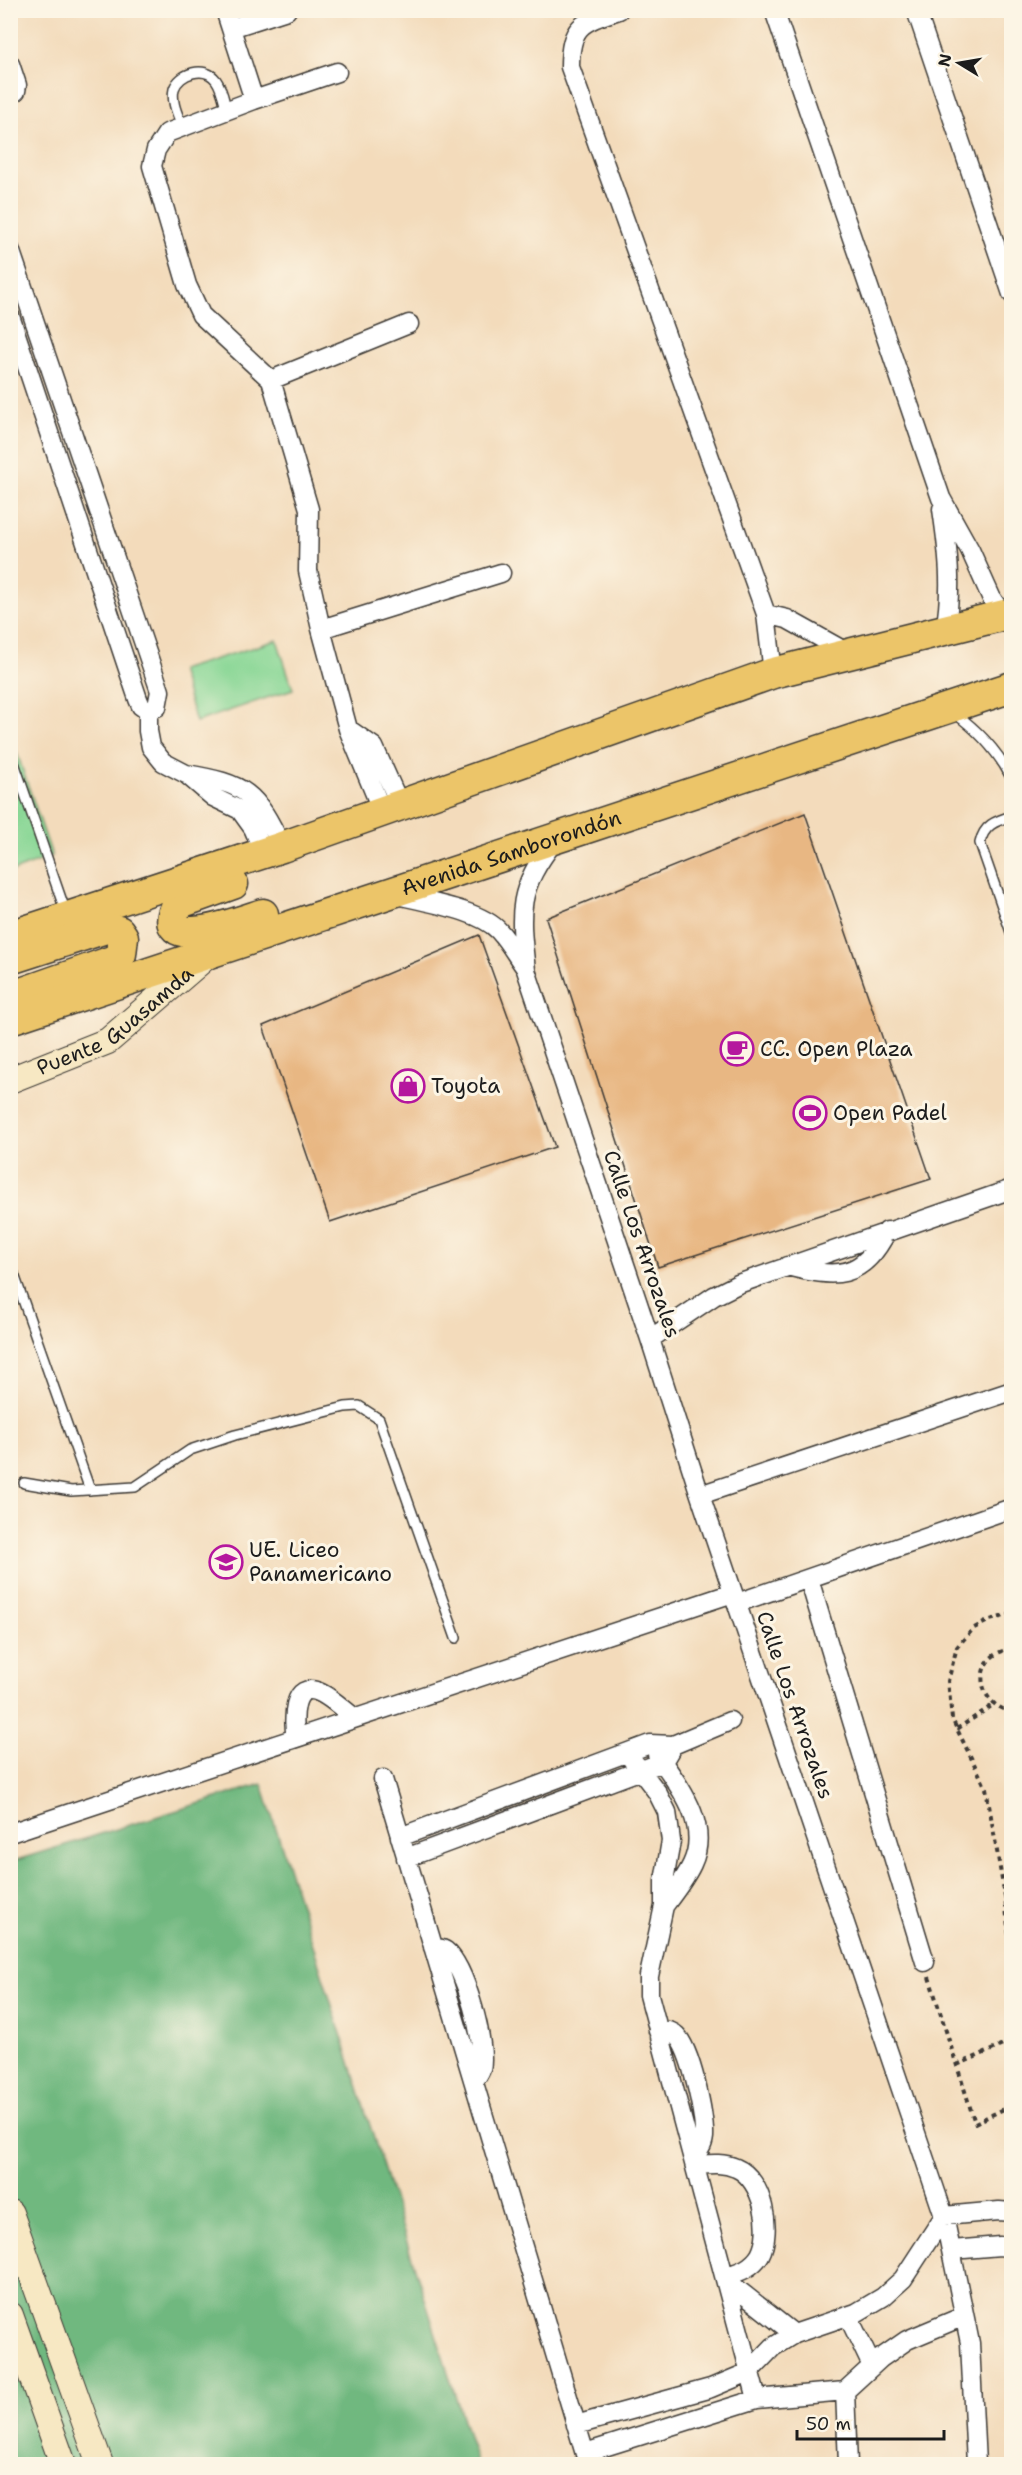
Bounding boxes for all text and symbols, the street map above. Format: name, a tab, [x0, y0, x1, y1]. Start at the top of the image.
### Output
north arrow	[929, 33, 989, 93]
text: N	[933, 52, 956, 68]
street label: Avenida Samborondón	[398, 803, 625, 902]
street label: Puente Guasamda	[33, 960, 200, 1082]
cafe icon: CC. Open Plaza	[719, 1031, 755, 1067]
place label: CC. Open Plaza	[760, 1035, 913, 1063]
shop icon: Toyota	[390, 1068, 426, 1104]
place label: Toyota	[431, 1072, 500, 1100]
sports icon: Open Padel	[792, 1095, 828, 1131]
place label: Open Padel	[833, 1099, 948, 1127]
street label: Calle Los Arrozales	[597, 1146, 687, 1342]
place label: UE. Liceo Panamericano	[249, 1536, 392, 1588]
school or university icon: UE. Liceo Panamericano	[208, 1544, 244, 1580]
street label: Calle Los Arrozales	[750, 1607, 840, 1803]
scale bar	[797, 2403, 944, 2441]
text: 50 m	[806, 2412, 851, 2436]

